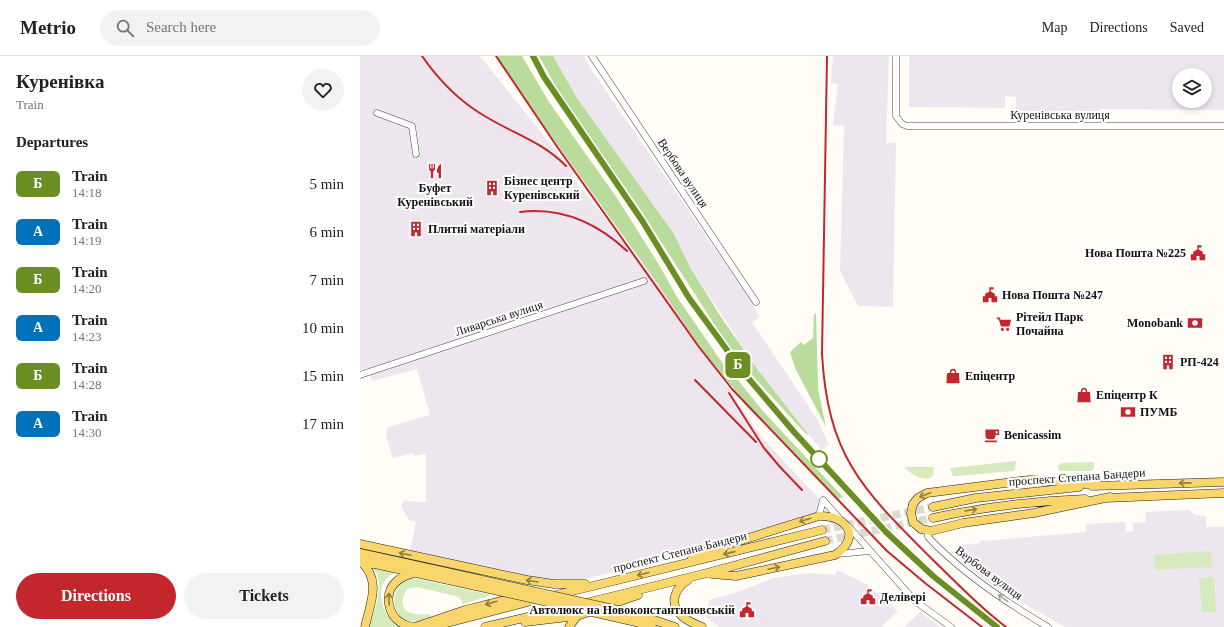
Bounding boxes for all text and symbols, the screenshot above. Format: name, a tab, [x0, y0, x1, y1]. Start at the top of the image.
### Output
search box	[100, 10, 380, 46]
text: Metrio	[20, 17, 76, 38]
icon: search	[114, 17, 136, 39]
text: Search here	[146, 19, 216, 35]
text: Map	[1042, 20, 1067, 35]
text: Directions	[1089, 20, 1148, 35]
text: Saved	[1170, 20, 1204, 35]
map controls	[1172, 68, 1212, 108]
button: layers	[1172, 68, 1212, 108]
button: heart	[302, 69, 344, 111]
text: Куренівка	[16, 71, 104, 92]
text: Train	[16, 97, 44, 112]
street label: Куренівська вулиця	[1010, 108, 1110, 122]
text: Departures	[16, 134, 88, 150]
street label: Вербова вулиця	[655, 136, 712, 211]
restaurant icon: Буфет Куренівський	[426, 162, 444, 180]
text: Train	[72, 168, 108, 184]
place label: Бізнес центр Куренівський	[504, 174, 580, 202]
text: Б	[33, 176, 43, 191]
text: 5 min	[309, 176, 344, 192]
building icon: Бізнес центр Куренівський	[483, 179, 501, 197]
place label: Буфет Куренівський	[397, 181, 473, 209]
text: 14:18	[72, 185, 102, 200]
text: Train	[72, 216, 108, 232]
building icon: Плитні матеріали	[407, 220, 425, 238]
place label: Плитні матеріали	[428, 222, 525, 236]
text: A	[33, 224, 43, 239]
text: 6 min	[309, 224, 344, 240]
text: 14:19	[72, 233, 102, 248]
public building icon: Нова Пошта №225	[1189, 244, 1207, 262]
place label: Нова Пошта №225	[1085, 246, 1186, 260]
text: Train	[72, 264, 108, 280]
text: Б	[33, 272, 43, 287]
text: 7 min	[309, 272, 344, 288]
text: 14:20	[72, 281, 102, 296]
public building icon: Нова Пошта №247	[981, 286, 999, 304]
place label: Нова Пошта №247	[1002, 288, 1103, 302]
street label: Ливарська вулиця	[453, 297, 545, 339]
place label: Рітейл Парк Почайна	[1016, 310, 1084, 338]
text: Train	[72, 312, 108, 328]
bank icon: Monobank	[1186, 314, 1204, 332]
supermarket icon: Рітейл Парк Почайна	[995, 315, 1013, 333]
place label: Monobank	[1127, 316, 1183, 330]
text: A	[33, 320, 43, 335]
text: 10 min	[302, 320, 344, 336]
text: 14:23	[72, 329, 102, 344]
line badge: Б	[725, 352, 751, 378]
building icon: РП-424	[1159, 353, 1177, 371]
place label: РП-424	[1180, 355, 1219, 369]
text: Б	[733, 357, 743, 372]
text: Train	[72, 360, 108, 376]
shop icon: Епіцентр	[944, 367, 962, 385]
text: Б	[33, 368, 43, 383]
text: 15 min	[302, 368, 344, 384]
place label: Епіцентр	[965, 369, 1015, 383]
text: 14:28	[72, 377, 102, 392]
shop icon: Епіцентр К	[1075, 386, 1093, 404]
place label: Епіцентр К	[1096, 388, 1158, 402]
bank icon: ПУМБ	[1119, 403, 1137, 421]
place label: ПУМБ	[1140, 405, 1177, 419]
text: Train	[72, 408, 108, 424]
text: A	[33, 416, 43, 431]
text: 17 min	[302, 416, 344, 432]
text: 14:30	[72, 425, 102, 440]
cafe icon: Benicassim	[983, 426, 1001, 444]
place label: Benicassim	[1004, 428, 1061, 442]
unlabelled marker	[810, 450, 828, 468]
street label: проспект Степана Бандери	[1008, 465, 1146, 489]
one-way arrow	[1179, 479, 1192, 487]
one-way arrow	[920, 491, 932, 499]
one-way arrow	[964, 506, 977, 514]
one-way arrow	[799, 517, 812, 524]
street label: проспект Степана Бандери	[612, 528, 749, 575]
street label: Вербова вулиця	[953, 543, 1026, 603]
one-way arrow	[399, 549, 412, 557]
one-way arrow	[723, 549, 736, 557]
one-way arrow	[767, 563, 780, 571]
one-way arrow	[637, 570, 650, 578]
button: Directions	[16, 573, 176, 619]
button: Tickets	[184, 573, 344, 619]
one-way arrow	[526, 577, 539, 585]
public building icon: Делівері	[859, 588, 877, 606]
place label: Делівері	[880, 590, 926, 604]
one-way arrow	[386, 593, 393, 606]
one-way arrow	[998, 594, 1009, 602]
one-way arrow	[485, 600, 498, 607]
public building icon: Автолюкс на Новоконстантиновській	[738, 601, 756, 619]
place label: Автолюкс на Новоконстантиновській	[530, 603, 735, 617]

